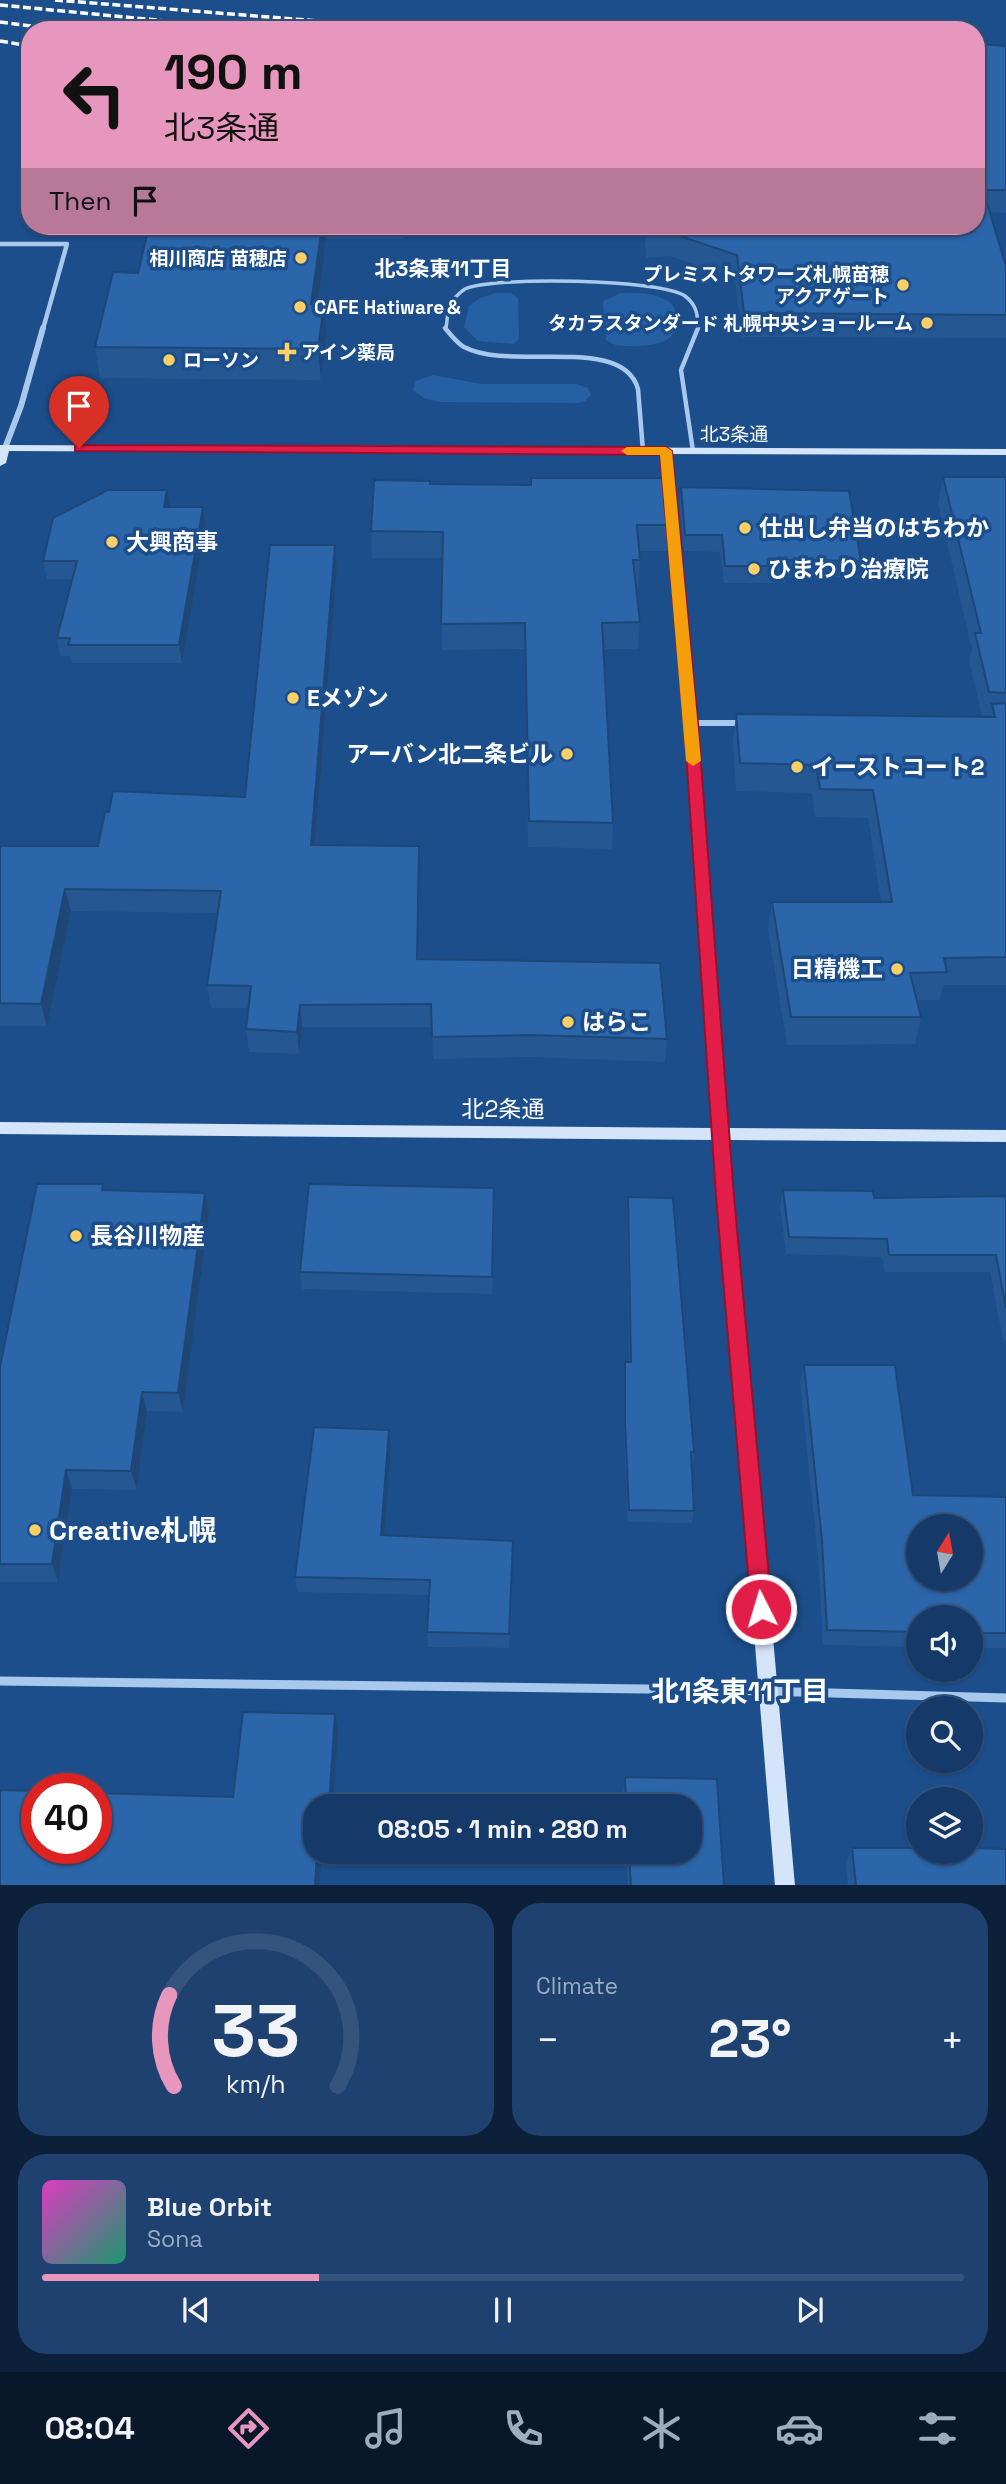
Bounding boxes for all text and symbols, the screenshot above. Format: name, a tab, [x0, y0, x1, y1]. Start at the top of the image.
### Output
text: 190 m	[164, 41, 302, 103]
icon: left	[49, 49, 140, 140]
text: 北3条通	[164, 108, 279, 148]
icon: arrive	[126, 182, 164, 220]
text: Then	[49, 184, 112, 218]
place label: 相川商店 苗穂店	[149, 246, 287, 271]
marker: 相川商店 苗穂店	[293, 250, 309, 266]
district label: 北3条東11丁目	[375, 255, 511, 282]
place label: プレミストタワーズ札幌苗穂 アクアゲート	[643, 262, 889, 309]
marker: プレミストタワーズ札幌苗穂 アクアゲート	[895, 277, 911, 293]
place label: CAFE Hatiware＆	[314, 295, 463, 320]
marker: CAFE Hatiware＆	[292, 299, 308, 315]
place label: タカラスタンダード 札幌中央ショールーム	[548, 311, 913, 336]
marker: タカラスタンダード 札幌中央ショールーム	[919, 315, 935, 331]
place label: アイン薬局	[301, 340, 395, 365]
marker: アイン薬局	[279, 344, 295, 360]
place label: ローソン	[183, 348, 259, 373]
marker: ローソン	[161, 352, 177, 368]
pin	[49, 376, 109, 448]
icon: arrive	[60, 387, 98, 425]
street label: 北3条通	[700, 422, 768, 447]
place label: 仕出し弁当のはちわか	[759, 513, 989, 543]
marker: 仕出し弁当のはちわか	[737, 520, 753, 536]
place label: 大興商事	[126, 527, 218, 557]
marker: 大興商事	[104, 534, 120, 550]
place label: ひまわり治療院	[768, 554, 929, 584]
marker: ひまわり治療院	[746, 561, 762, 577]
place label: Eメゾン	[307, 683, 389, 713]
marker: Eメゾン	[285, 690, 301, 706]
place label: アーバン北二条ビル	[346, 739, 553, 769]
marker: アーバン北二条ビル	[559, 746, 575, 762]
place label: イーストコート2	[811, 752, 985, 782]
marker: イーストコート2	[789, 759, 805, 775]
place label: 日精機工	[791, 954, 883, 984]
marker: 日精機工	[889, 961, 905, 977]
place label: はらこ	[582, 1007, 651, 1037]
marker: はらこ	[560, 1014, 576, 1030]
street label: 北2条通	[462, 1094, 544, 1124]
place label: 長谷川物産	[90, 1221, 205, 1251]
marker: 長谷川物産	[68, 1228, 84, 1244]
place label: Creative札幌	[49, 1512, 216, 1548]
north arrow	[906, 1514, 984, 1591]
map controls	[906, 1514, 983, 1864]
marker: Creative札幌	[27, 1522, 43, 1538]
position arrow	[724, 1572, 798, 1646]
button: sound	[906, 1605, 983, 1682]
district label: 北1条東11丁目	[651, 1673, 829, 1709]
button: search	[906, 1696, 983, 1773]
speed limit sign: 40	[21, 1773, 112, 1864]
button: layers	[906, 1787, 983, 1864]
text: 08:05 · 1 min · 280 m	[377, 1812, 628, 1846]
text: Climate	[536, 1971, 618, 2001]
text: 33	[212, 1984, 300, 2077]
text: 23°	[709, 2006, 792, 2072]
text: −	[536, 2016, 560, 2064]
text: +	[940, 2016, 964, 2064]
text: km/h	[226, 2067, 286, 2099]
text: Blue Orbit	[147, 2190, 272, 2224]
text: Sona	[147, 2224, 203, 2254]
icon: previous	[177, 2291, 215, 2329]
icon: pause	[484, 2291, 522, 2329]
icon: next	[791, 2291, 829, 2329]
icon: directions	[224, 2404, 273, 2453]
icon: music	[361, 2404, 410, 2453]
icon: phone	[499, 2404, 548, 2453]
icon: climate	[637, 2404, 686, 2453]
icon: car	[775, 2404, 824, 2453]
icon: filters	[913, 2404, 962, 2453]
text: 08:04	[44, 2408, 135, 2448]

